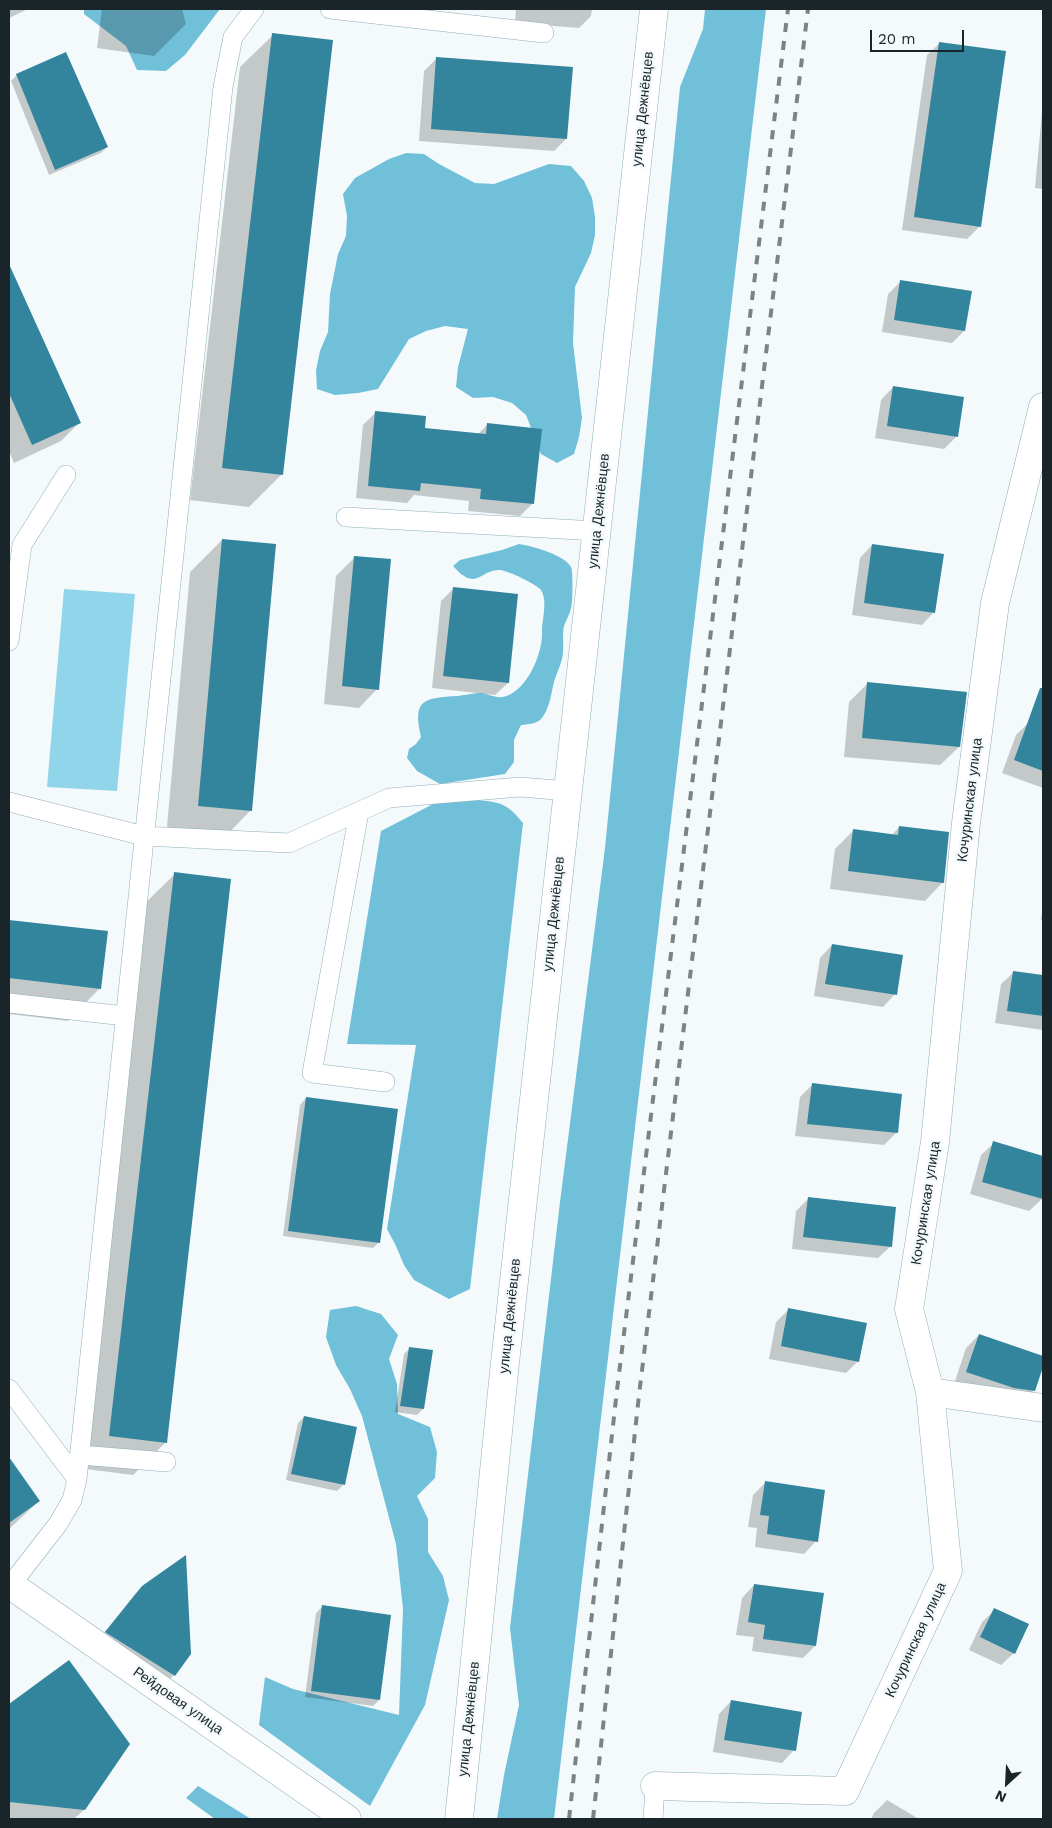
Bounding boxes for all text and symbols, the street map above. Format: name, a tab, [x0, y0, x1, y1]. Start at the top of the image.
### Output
scale bar	[872, 20, 966, 52]
text: 20 m	[878, 30, 916, 48]
street label: улица Дежнёвцев	[629, 51, 657, 167]
street label: улица Дежнёвцев	[585, 453, 613, 569]
street label: Кочуринская улица	[954, 737, 986, 863]
street label: улица Дежнёвцев	[540, 856, 568, 972]
street label: Кочуринская улица	[908, 1140, 944, 1266]
street label: улица Дежнёвцев	[496, 1258, 524, 1374]
street label: Кочуринская улица	[882, 1580, 950, 1700]
street label: улица Дежнёвцев	[455, 1661, 483, 1777]
street label: Рейдовая улица	[130, 1664, 226, 1738]
north arrow	[982, 1758, 1032, 1808]
text: N	[993, 1787, 1009, 1806]

